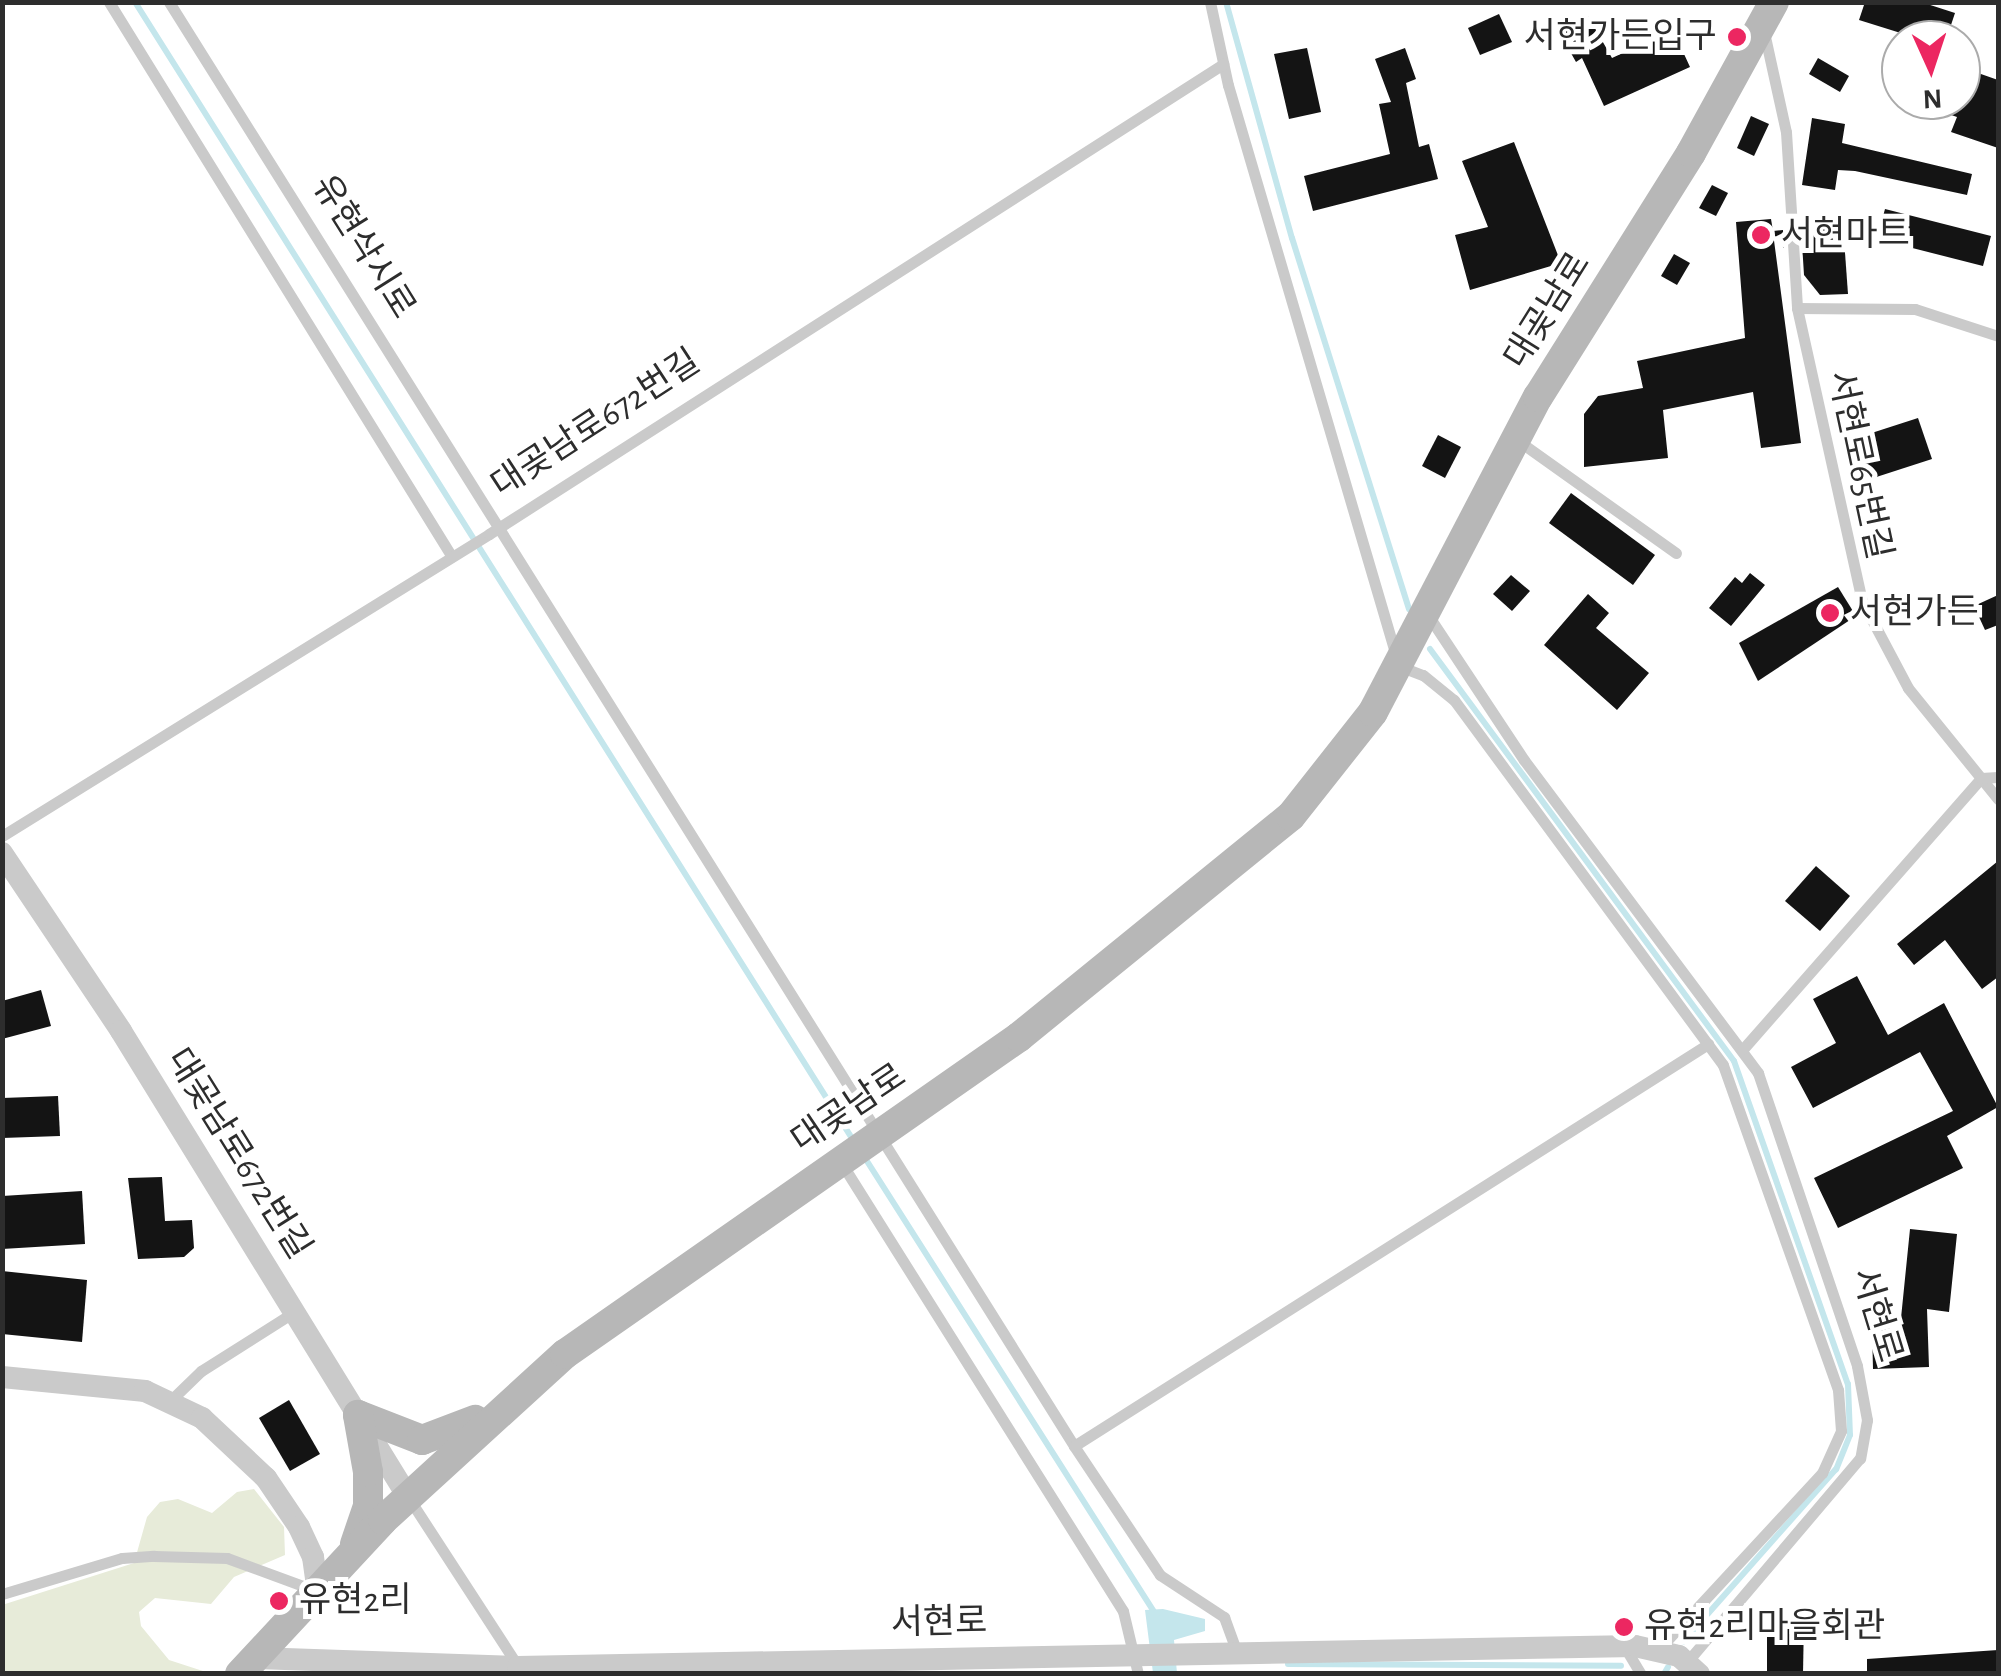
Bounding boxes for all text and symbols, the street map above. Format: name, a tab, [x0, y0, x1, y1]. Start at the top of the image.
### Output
place label: 서현가든입구	[1524, 16, 1717, 58]
north arrow	[1881, 20, 1981, 120]
marker: 서현가든입구	[1726, 26, 1748, 48]
text: N	[1922, 83, 1943, 112]
street label: 유현삭시로	[303, 168, 423, 326]
place label: 서현마트	[1781, 214, 1910, 256]
marker: 서현마트	[1750, 224, 1772, 246]
street label: 대곶남로	[1496, 245, 1600, 377]
street label: 대곶남로672번길	[484, 341, 708, 507]
street label: 서현로65번길	[1818, 367, 1900, 563]
place label: 서현가든	[1850, 592, 1979, 634]
marker: 서현가든	[1819, 602, 1841, 624]
street label: 대곶남로672번길	[157, 1041, 319, 1267]
street label: 대곶남로	[784, 1056, 914, 1162]
street label: 서현로	[1842, 1263, 1910, 1367]
place label: 유현2리	[299, 1580, 412, 1622]
marker: 유현2리	[268, 1590, 290, 1612]
street label: 서현로	[890, 1601, 988, 1645]
place label: 유현2리마을회관	[1644, 1606, 1885, 1648]
marker: 유현2리마을회관	[1613, 1616, 1635, 1638]

